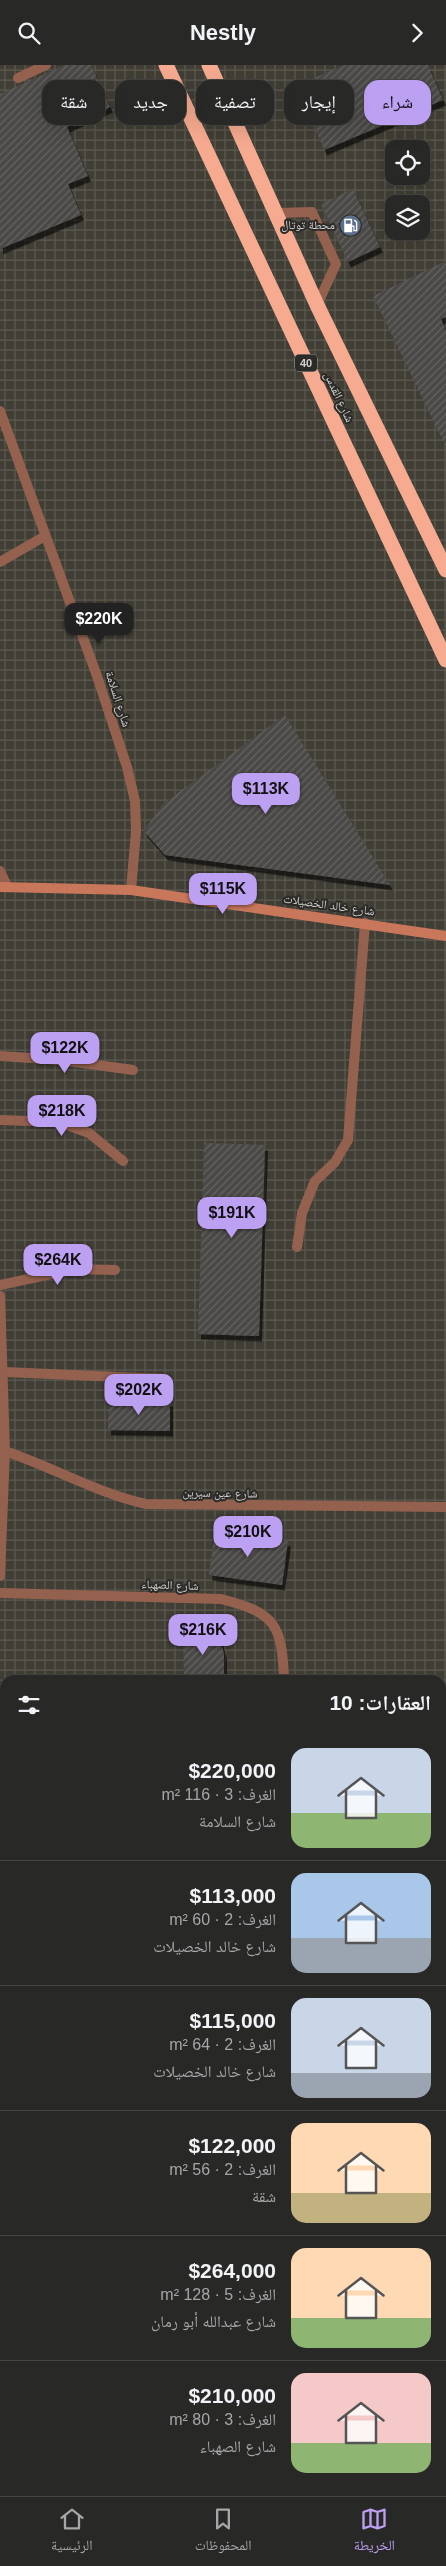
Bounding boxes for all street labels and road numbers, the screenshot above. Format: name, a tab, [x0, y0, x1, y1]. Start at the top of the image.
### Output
road number: 40	[295, 355, 317, 371]
street label: شارع القدس	[320, 370, 357, 425]
street label: شارع السلامة	[101, 669, 134, 729]
street label: شارع خالد الخصيلات	[282, 892, 376, 919]
street label: شارع عين سيرين	[182, 1485, 258, 1502]
street label: شارع الصهباء	[141, 1577, 199, 1594]

